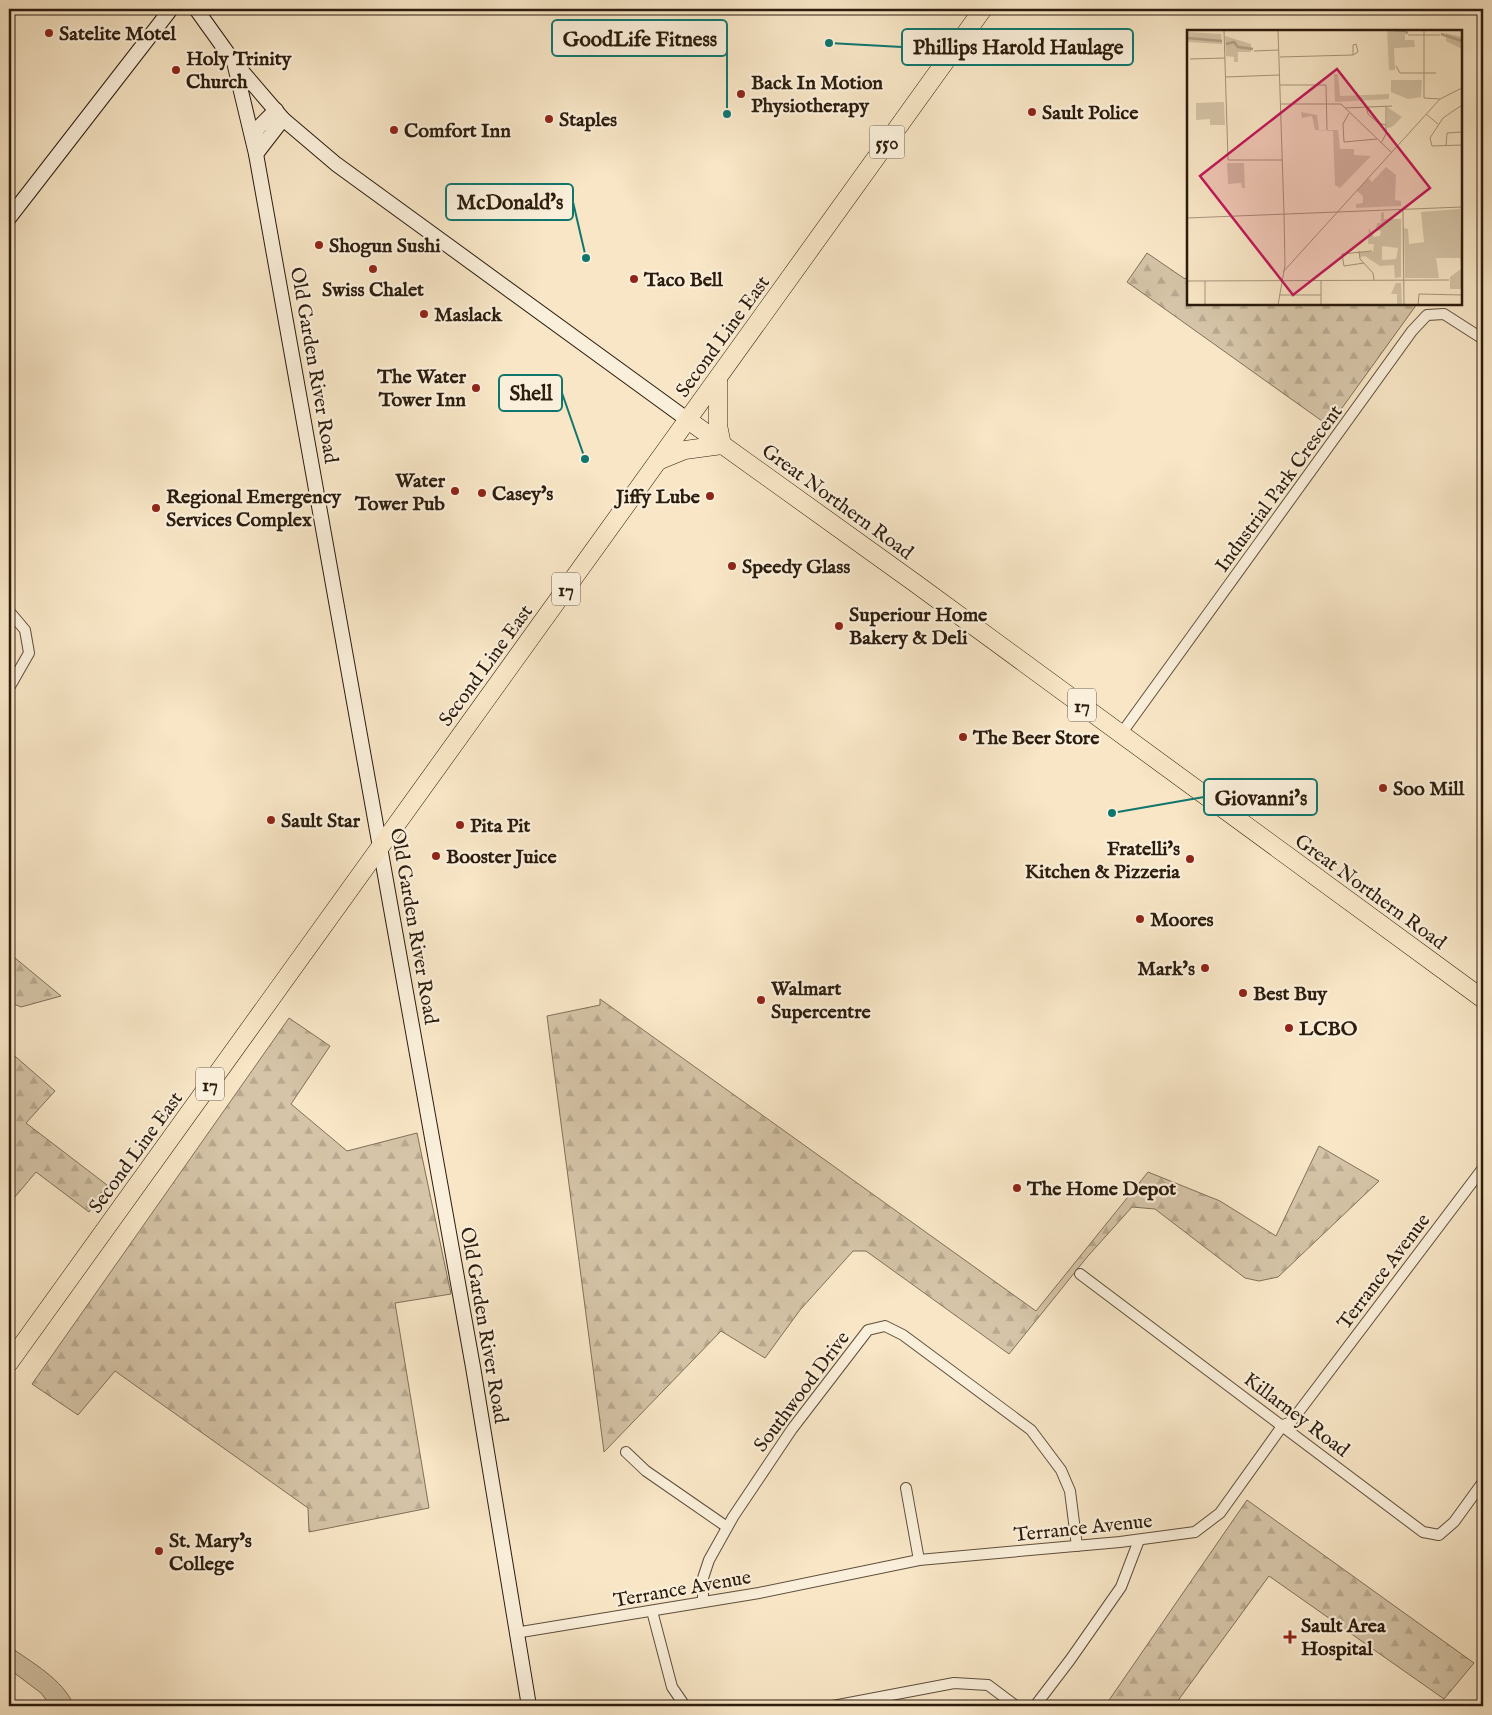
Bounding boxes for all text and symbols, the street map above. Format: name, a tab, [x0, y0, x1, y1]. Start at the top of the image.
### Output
callout: GoodLife Fitness	[552, 20, 727, 56]
place label: Satelite Motel	[59, 22, 177, 47]
marker: Satelite Motel	[43, 27, 55, 39]
text: GoodLife Fitness	[563, 27, 717, 54]
callout: Phillips Harold Haulage	[902, 29, 1133, 65]
inset map	[1187, 30, 1462, 305]
text: Phillips Harold Haulage	[913, 35, 1124, 62]
place label: Holy Trinity Church	[186, 47, 293, 95]
marker: Holy Trinity Church	[170, 64, 182, 76]
place label: Back In Motion Physiotherapy	[751, 71, 883, 119]
marker: Back In Motion Physiotherapy	[735, 88, 747, 100]
place label: Sault Police	[1042, 101, 1139, 126]
marker: Sault Police	[1026, 106, 1038, 118]
place label: Staples	[559, 108, 617, 133]
marker: Staples	[543, 113, 555, 125]
place label: Comfort Inn	[404, 119, 511, 144]
marker: Comfort Inn	[388, 124, 400, 136]
road number: 550	[870, 125, 904, 158]
callout: McDonald's	[446, 184, 573, 220]
text: McDonald's	[457, 190, 563, 217]
place label: Shogun Sushi	[329, 234, 441, 259]
marker: Shogun Sushi	[313, 239, 325, 251]
marker: Swiss Chalet	[367, 263, 379, 275]
street label: Old Garden River Road	[284, 265, 343, 466]
place label: Taco Bell	[643, 268, 723, 293]
street label: Second Line East	[671, 271, 776, 403]
marker: Taco Bell	[628, 273, 640, 285]
place label: Swiss Chalet	[322, 278, 424, 303]
place label: Maslack	[434, 303, 503, 328]
marker: Maslack	[418, 308, 430, 320]
place label: The Water Tower Inn	[376, 365, 467, 413]
callout: Shell	[499, 375, 562, 411]
text: Shell	[509, 381, 554, 408]
marker: The Water Tower Inn	[470, 382, 482, 394]
street label: Industrial Park Crescent	[1210, 400, 1348, 577]
street label: Great Northern Road	[756, 439, 918, 566]
place label: Water Tower Pub	[354, 469, 446, 517]
place label: Casey's	[492, 482, 553, 507]
place label: Regional Emergency Services Complex	[166, 485, 342, 533]
marker: Water Tower Pub	[449, 485, 461, 497]
place label: Jiffy Lube	[613, 485, 701, 510]
marker: Casey's	[476, 487, 488, 499]
marker: Jiffy Lube	[704, 490, 716, 502]
marker: Regional Emergency Services Complex	[150, 502, 162, 514]
place label: Speedy Glass	[742, 555, 850, 580]
marker: Speedy Glass	[726, 560, 738, 572]
road number: 17	[552, 572, 580, 606]
street label: Second Line East	[434, 600, 539, 732]
place label: Superiour Home Bakery & Deli	[849, 603, 988, 651]
marker: Superiour Home Bakery & Deli	[833, 620, 845, 632]
road number: 17	[1068, 688, 1096, 722]
place label: The Beer Store	[972, 726, 1100, 751]
marker: The Beer Store	[957, 731, 969, 743]
place label: Soo Mill	[1393, 777, 1465, 802]
callout: Giovanni's	[1204, 779, 1317, 815]
marker: Soo Mill	[1377, 782, 1389, 794]
text: Giovanni's	[1215, 786, 1307, 813]
place label: Sault Star	[281, 809, 361, 834]
marker: Sault Star	[265, 814, 277, 826]
place label: Pita Pit	[470, 814, 531, 839]
marker: Pita Pit	[454, 819, 466, 831]
street label: Old Garden River Road	[384, 826, 443, 1027]
street label: Great Northern Road	[1289, 829, 1451, 956]
place label: Fratelli's Kitchen & Pizzeria	[1025, 837, 1180, 885]
place label: Booster Juice	[446, 845, 557, 870]
marker: Booster Juice	[430, 850, 442, 862]
marker: Fratelli's Kitchen & Pizzeria	[1184, 853, 1196, 865]
place label: Moores	[1150, 908, 1214, 933]
marker: Moores	[1134, 913, 1146, 925]
place label: Mark's	[1137, 957, 1195, 982]
marker: Mark's	[1199, 962, 1211, 974]
place label: Walmart Supercentre	[770, 977, 872, 1025]
place label: Best Buy	[1253, 982, 1328, 1007]
marker: Best Buy	[1237, 987, 1249, 999]
marker: Walmart Supercentre	[755, 994, 767, 1006]
place label: LCBO	[1299, 1017, 1358, 1042]
marker: LCBO	[1283, 1022, 1295, 1034]
road number: 17	[196, 1068, 224, 1100]
street label: Second Line East	[84, 1087, 189, 1219]
place label: The Home Depot	[1026, 1177, 1176, 1202]
marker: The Home Depot	[1011, 1182, 1023, 1194]
street label: Terrance Avenue	[1332, 1209, 1436, 1335]
street label: Old Garden River Road	[454, 1225, 513, 1426]
street label: Southwood Drive	[749, 1327, 856, 1457]
street label: Killarney Road	[1238, 1367, 1354, 1463]
street label: Terrance Avenue	[1013, 1509, 1154, 1548]
place label: St. Mary's College	[169, 1529, 252, 1577]
marker: St. Mary's College	[153, 1545, 165, 1557]
street label: Terrance Avenue	[612, 1565, 753, 1614]
place label: Sault Area Hospital	[1301, 1614, 1386, 1662]
marker: Sault Area Hospital	[1283, 1630, 1297, 1644]

